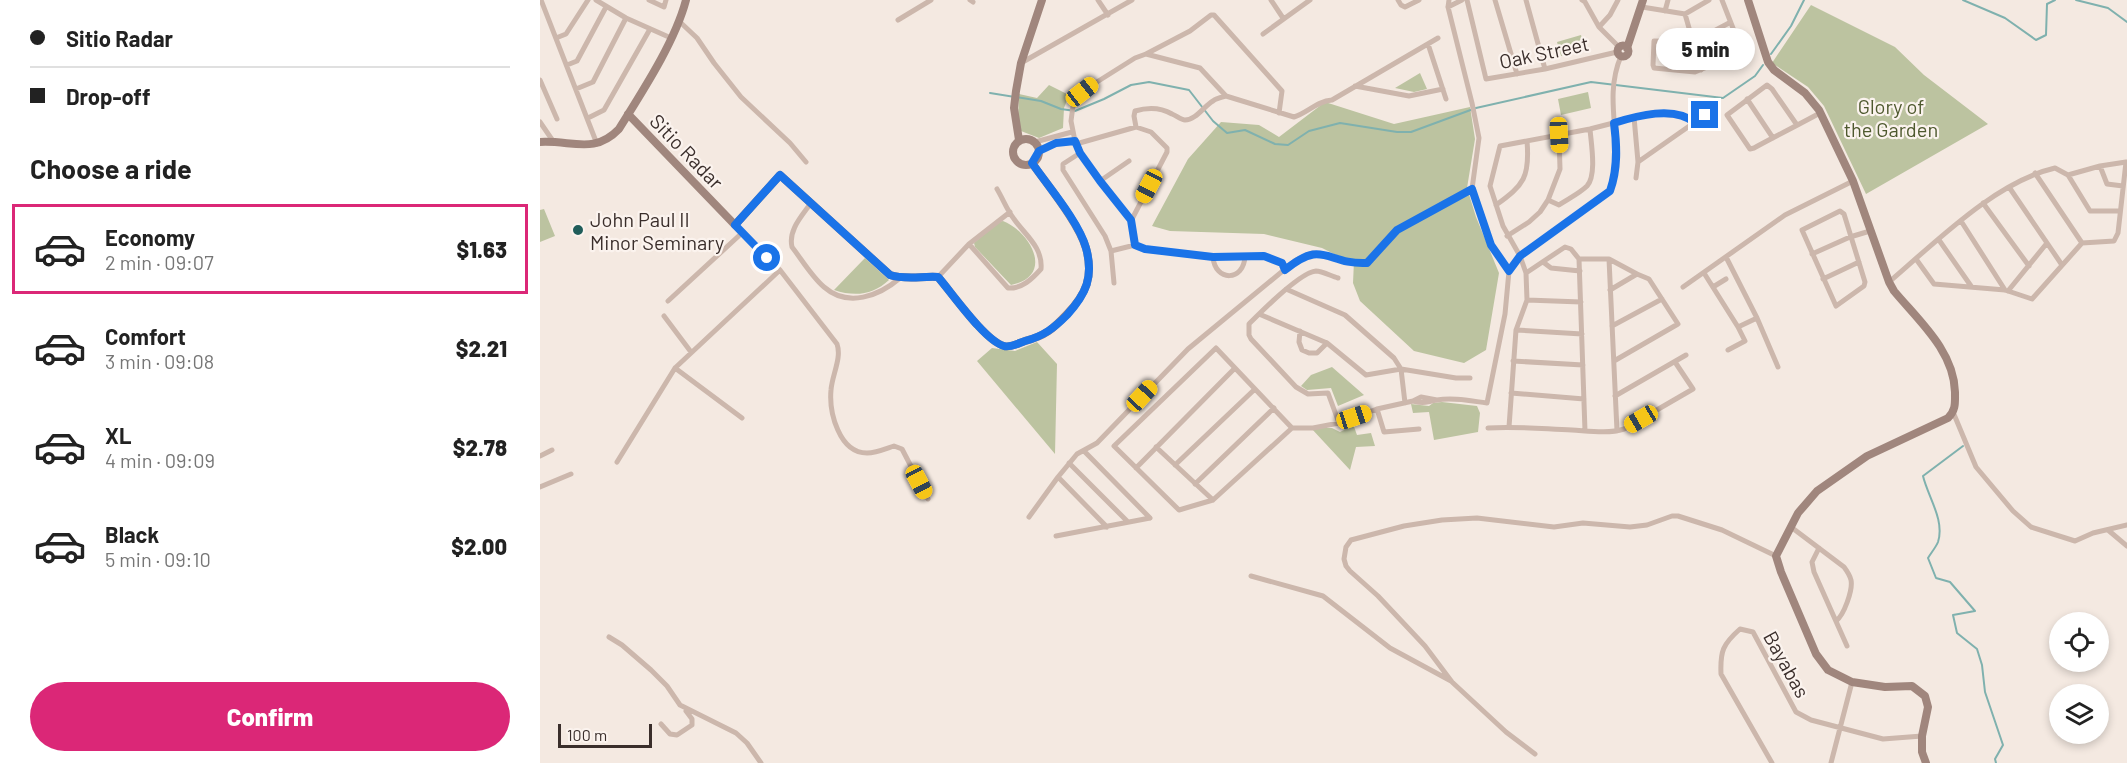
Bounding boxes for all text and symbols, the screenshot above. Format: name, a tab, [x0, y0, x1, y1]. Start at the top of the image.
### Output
text: Sitio Radar	[66, 25, 173, 51]
callout: 5 min	[1656, 28, 1754, 70]
street label: Oak Street	[1497, 31, 1591, 73]
text: 5 min	[1682, 37, 1729, 61]
car	[1062, 74, 1102, 110]
text: Drop-off	[66, 83, 150, 109]
park label: Glory of the Garden	[1844, 94, 1938, 141]
route end	[1691, 101, 1718, 128]
street label: Sitio Radar	[645, 109, 729, 193]
car	[1549, 117, 1569, 153]
text: Choose a ride	[30, 152, 192, 184]
car	[1133, 166, 1165, 206]
place label: John Paul II Minor Seminary	[590, 207, 724, 254]
icon: car	[33, 222, 87, 276]
marker: John Paul II Minor Seminary	[571, 223, 585, 237]
text: Economy	[105, 224, 195, 250]
text: $1.63	[457, 236, 507, 262]
route start	[753, 244, 780, 271]
text: 2 min · 09:07	[105, 250, 214, 274]
icon: car	[33, 321, 87, 375]
text: Comfort	[105, 323, 186, 349]
text: $2.21	[456, 335, 507, 361]
text: 3 min · 09:08	[105, 349, 214, 373]
car	[1123, 377, 1161, 415]
car	[1621, 402, 1661, 436]
car	[1334, 403, 1374, 431]
icon: car	[33, 420, 87, 474]
text: XL	[105, 422, 131, 448]
text: $2.78	[453, 434, 507, 460]
text: 4 min · 09:09	[105, 448, 215, 472]
car	[903, 462, 935, 502]
icon: car	[33, 519, 87, 573]
text: Black	[105, 521, 159, 547]
text: $2.00	[451, 533, 507, 559]
text: 5 min · 09:10	[105, 547, 211, 571]
map controls	[2049, 612, 2109, 744]
button: locate	[2049, 612, 2109, 672]
street label: Bayabas	[1759, 626, 1815, 702]
button: Confirm	[30, 682, 510, 751]
button: layers	[2049, 684, 2109, 744]
scale bar	[558, 721, 652, 748]
text: 100 m	[567, 725, 607, 744]

